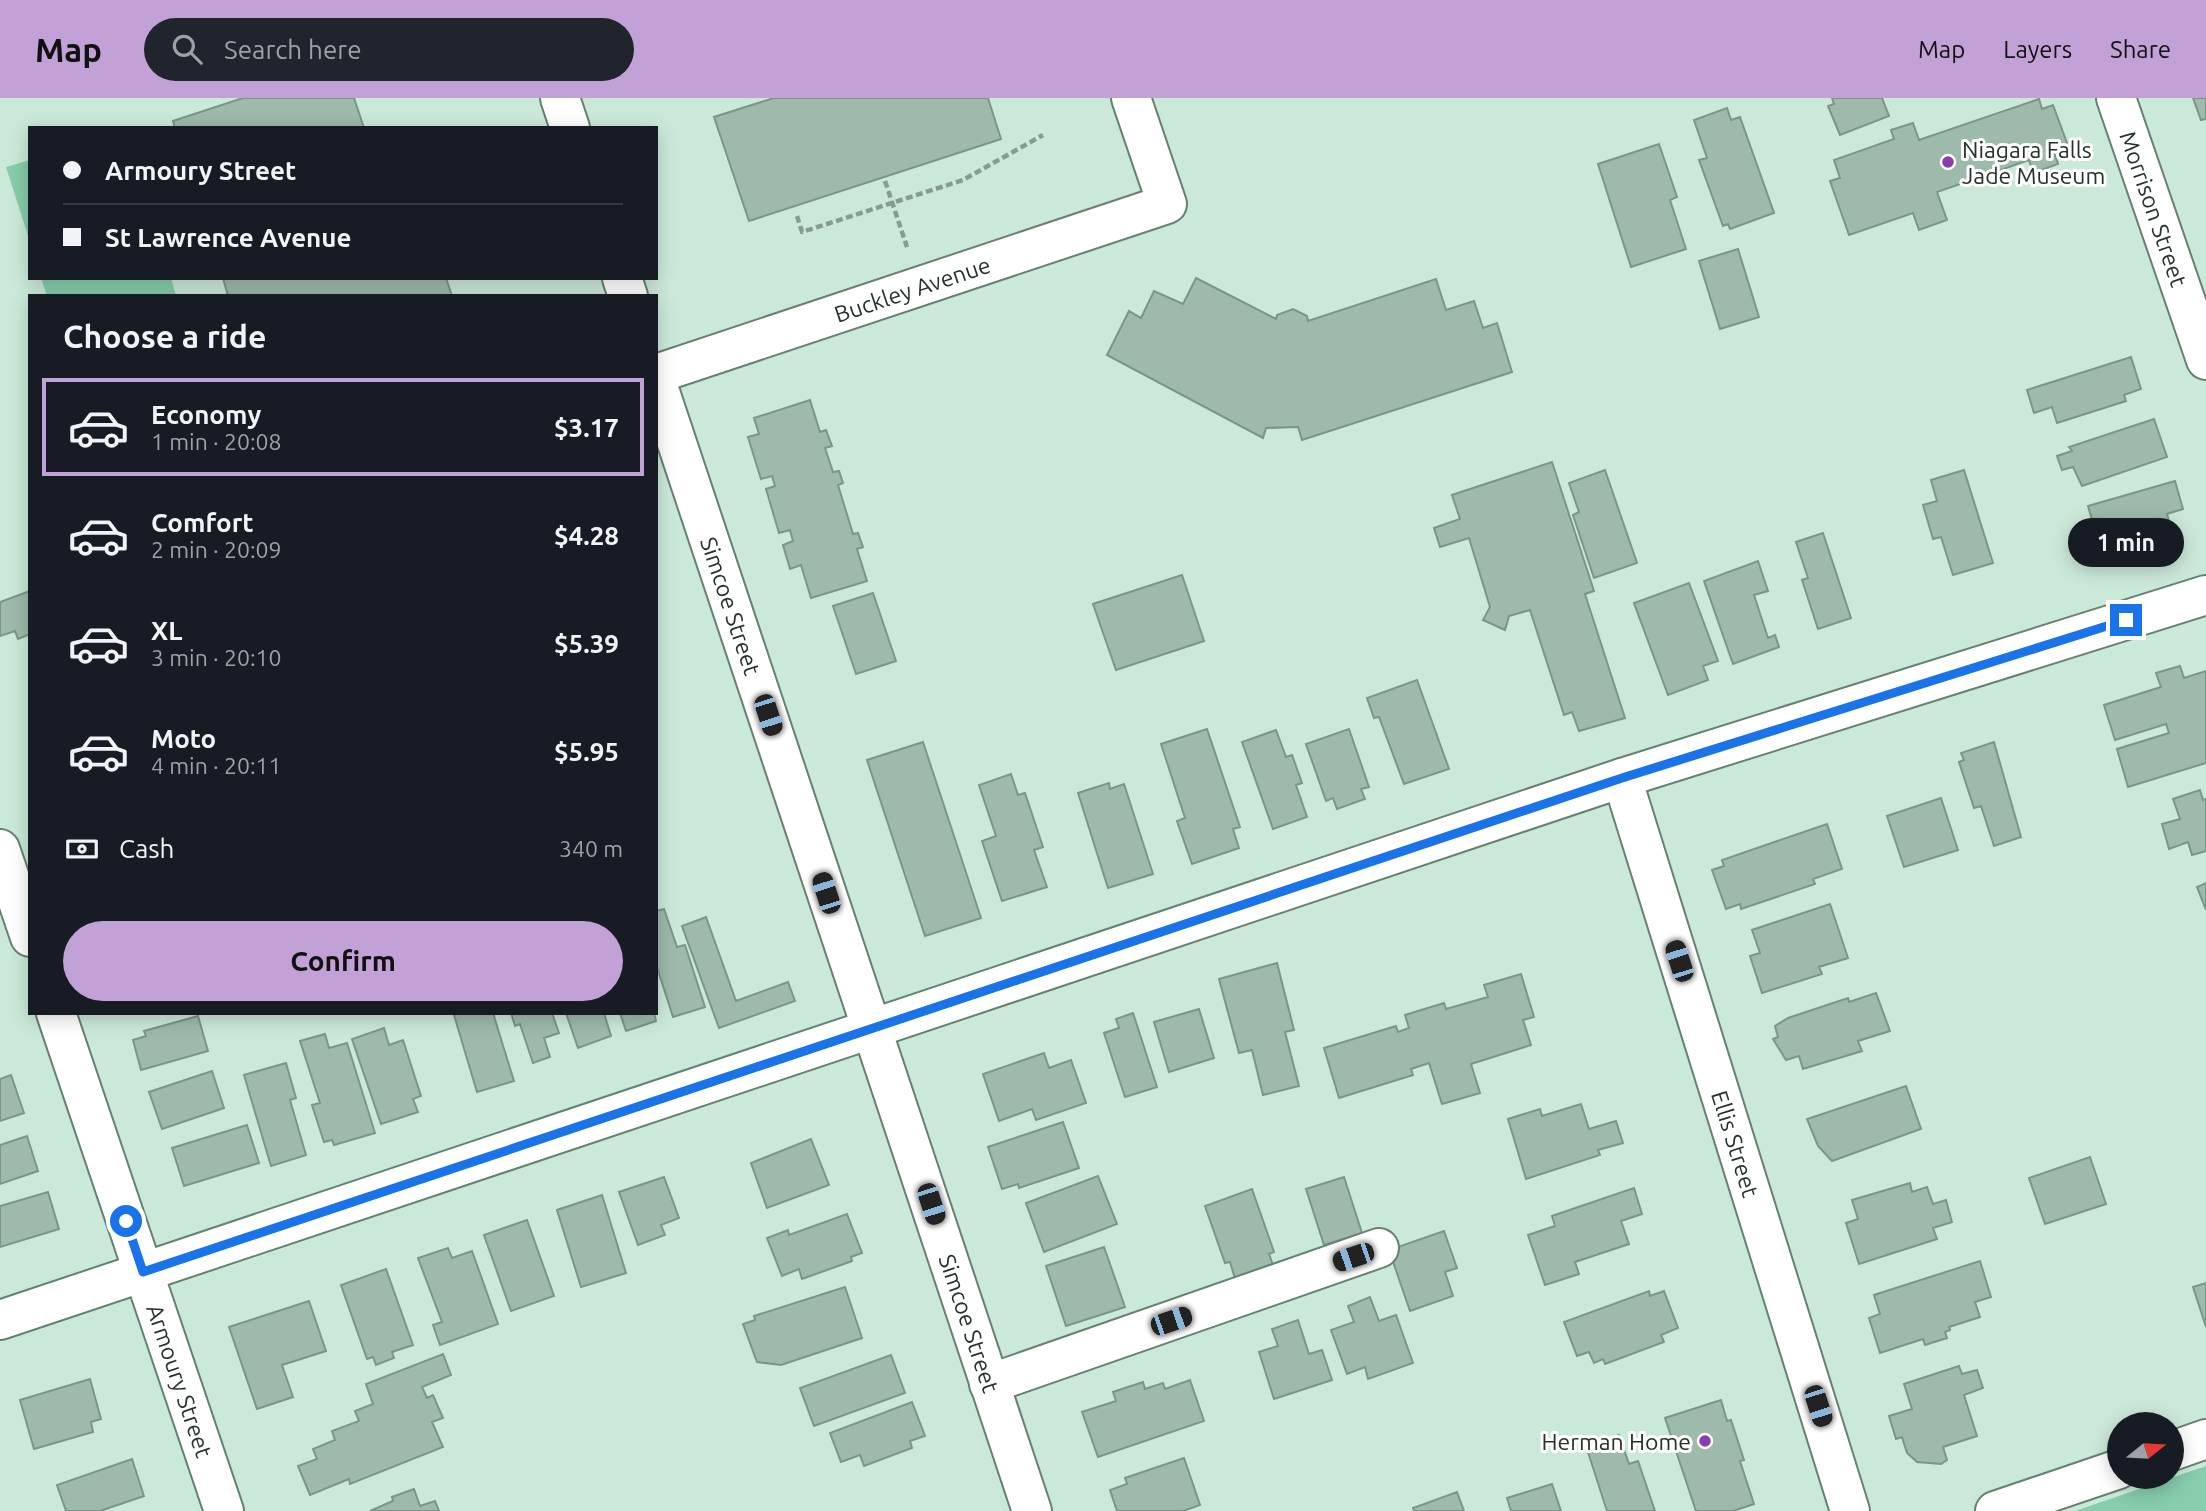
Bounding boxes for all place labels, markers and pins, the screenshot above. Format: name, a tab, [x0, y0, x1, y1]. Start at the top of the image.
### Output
place label: Niagara Falls Jade Museum	[1962, 137, 2105, 188]
marker: Niagara Falls Jade Museum	[1940, 154, 1956, 170]
place label: Herman Home	[1541, 1429, 1691, 1454]
marker: Herman Home	[1697, 1433, 1713, 1449]

